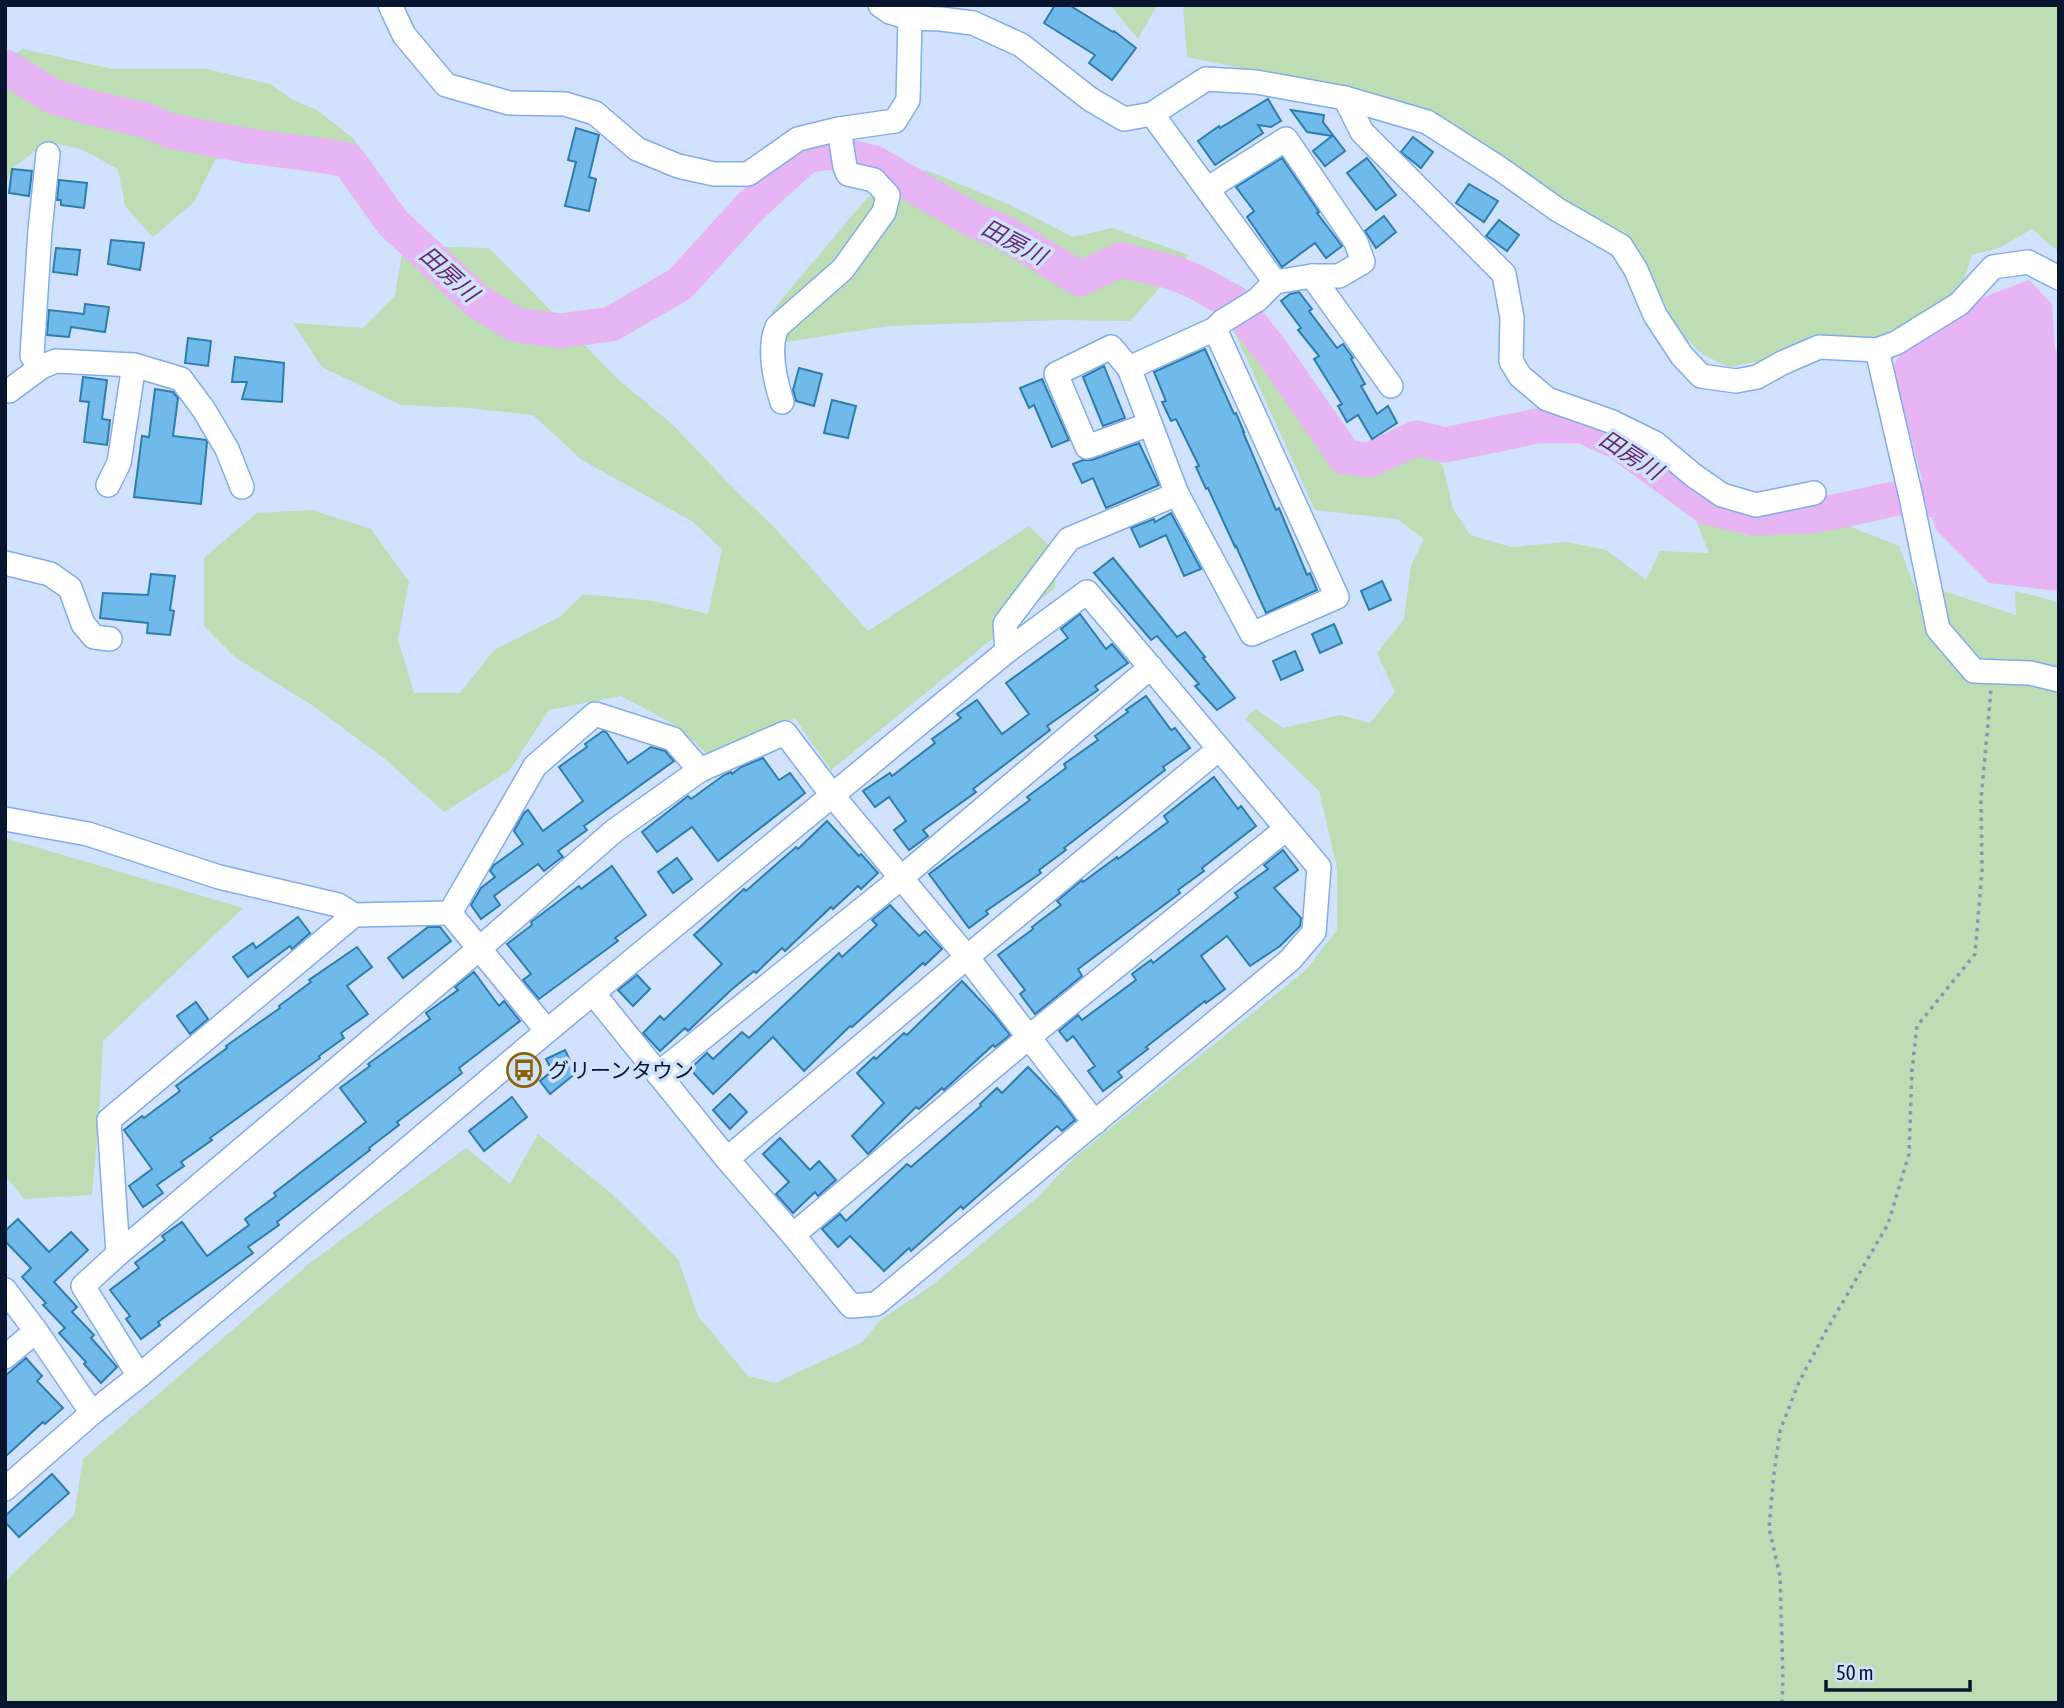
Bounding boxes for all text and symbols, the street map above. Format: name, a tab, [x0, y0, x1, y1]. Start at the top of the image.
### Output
water label: 田房川	[977, 214, 1053, 271]
water label: 田房川	[415, 241, 486, 309]
water label: 田房川	[1595, 425, 1670, 486]
bus stop icon: グリーンタウン	[505, 1051, 543, 1089]
place label: グリーンタウン	[548, 1058, 694, 1082]
scale bar	[1826, 1648, 1969, 1692]
text: 50 m	[1836, 1660, 1874, 1684]

